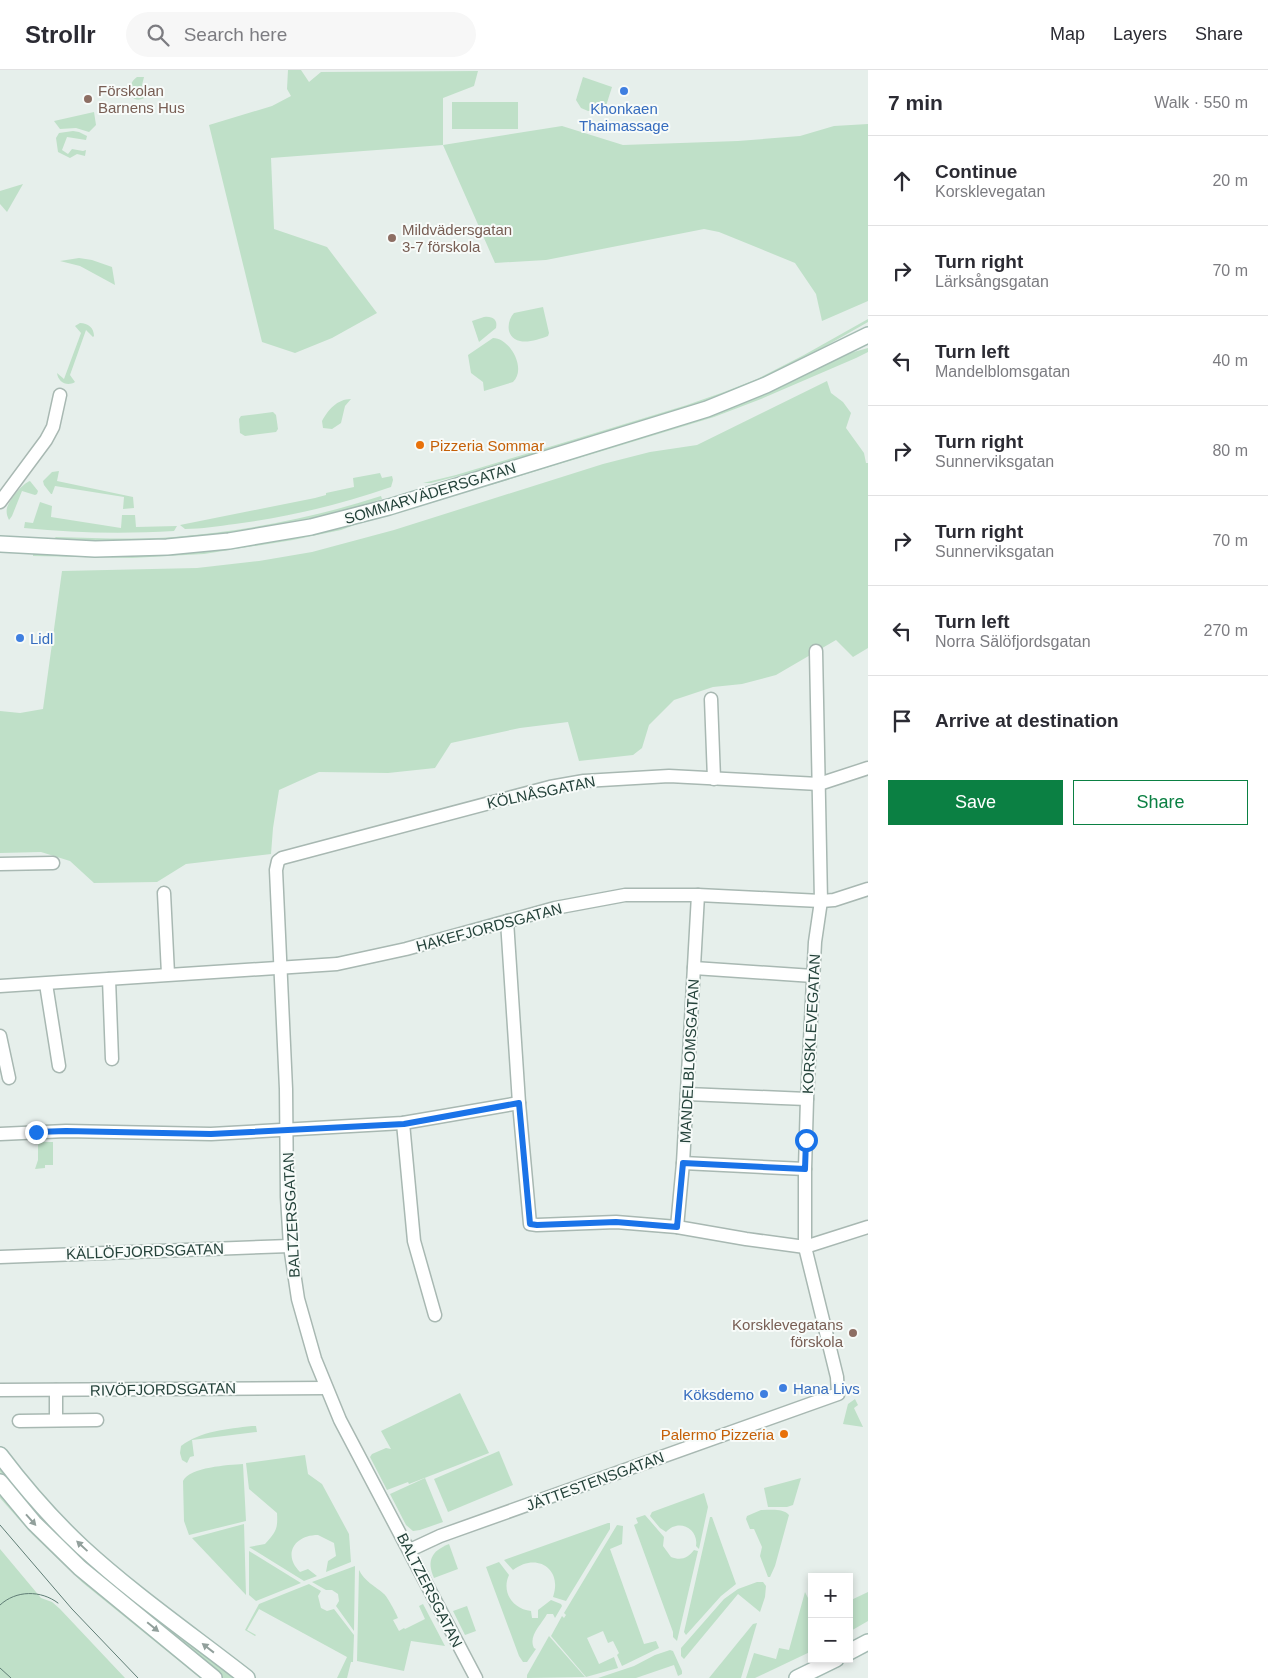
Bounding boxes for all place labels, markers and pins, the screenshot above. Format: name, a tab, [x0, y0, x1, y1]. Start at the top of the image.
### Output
place label: Förskolan Barnens Hus	[98, 82, 185, 116]
marker: Khonkaen Thaimassage	[618, 85, 630, 97]
marker: Förskolan Barnens Hus	[82, 93, 94, 105]
place label: Khonkaen Thaimassage	[579, 100, 669, 134]
place label: Mildvädersgatan 3-7 förskola	[402, 221, 512, 255]
marker: Mildvädersgatan 3-7 förskola	[386, 232, 398, 244]
place label: Pizzeria Sommar	[430, 437, 544, 454]
marker: Pizzeria Sommar	[414, 439, 426, 451]
place label: Lidl	[30, 630, 53, 647]
marker: Lidl	[14, 632, 26, 644]
place label: Korsklevegatans förskola	[732, 1316, 844, 1350]
marker: Korsklevegatans förskola	[847, 1327, 859, 1339]
place label: Hana Livs	[793, 1380, 860, 1397]
marker: Hana Livs	[777, 1382, 789, 1394]
place label: Köksdemo	[683, 1386, 754, 1403]
marker: Köksdemo	[758, 1388, 770, 1400]
place label: Palermo Pizzeria	[661, 1426, 775, 1443]
marker: Palermo Pizzeria	[778, 1428, 790, 1440]

